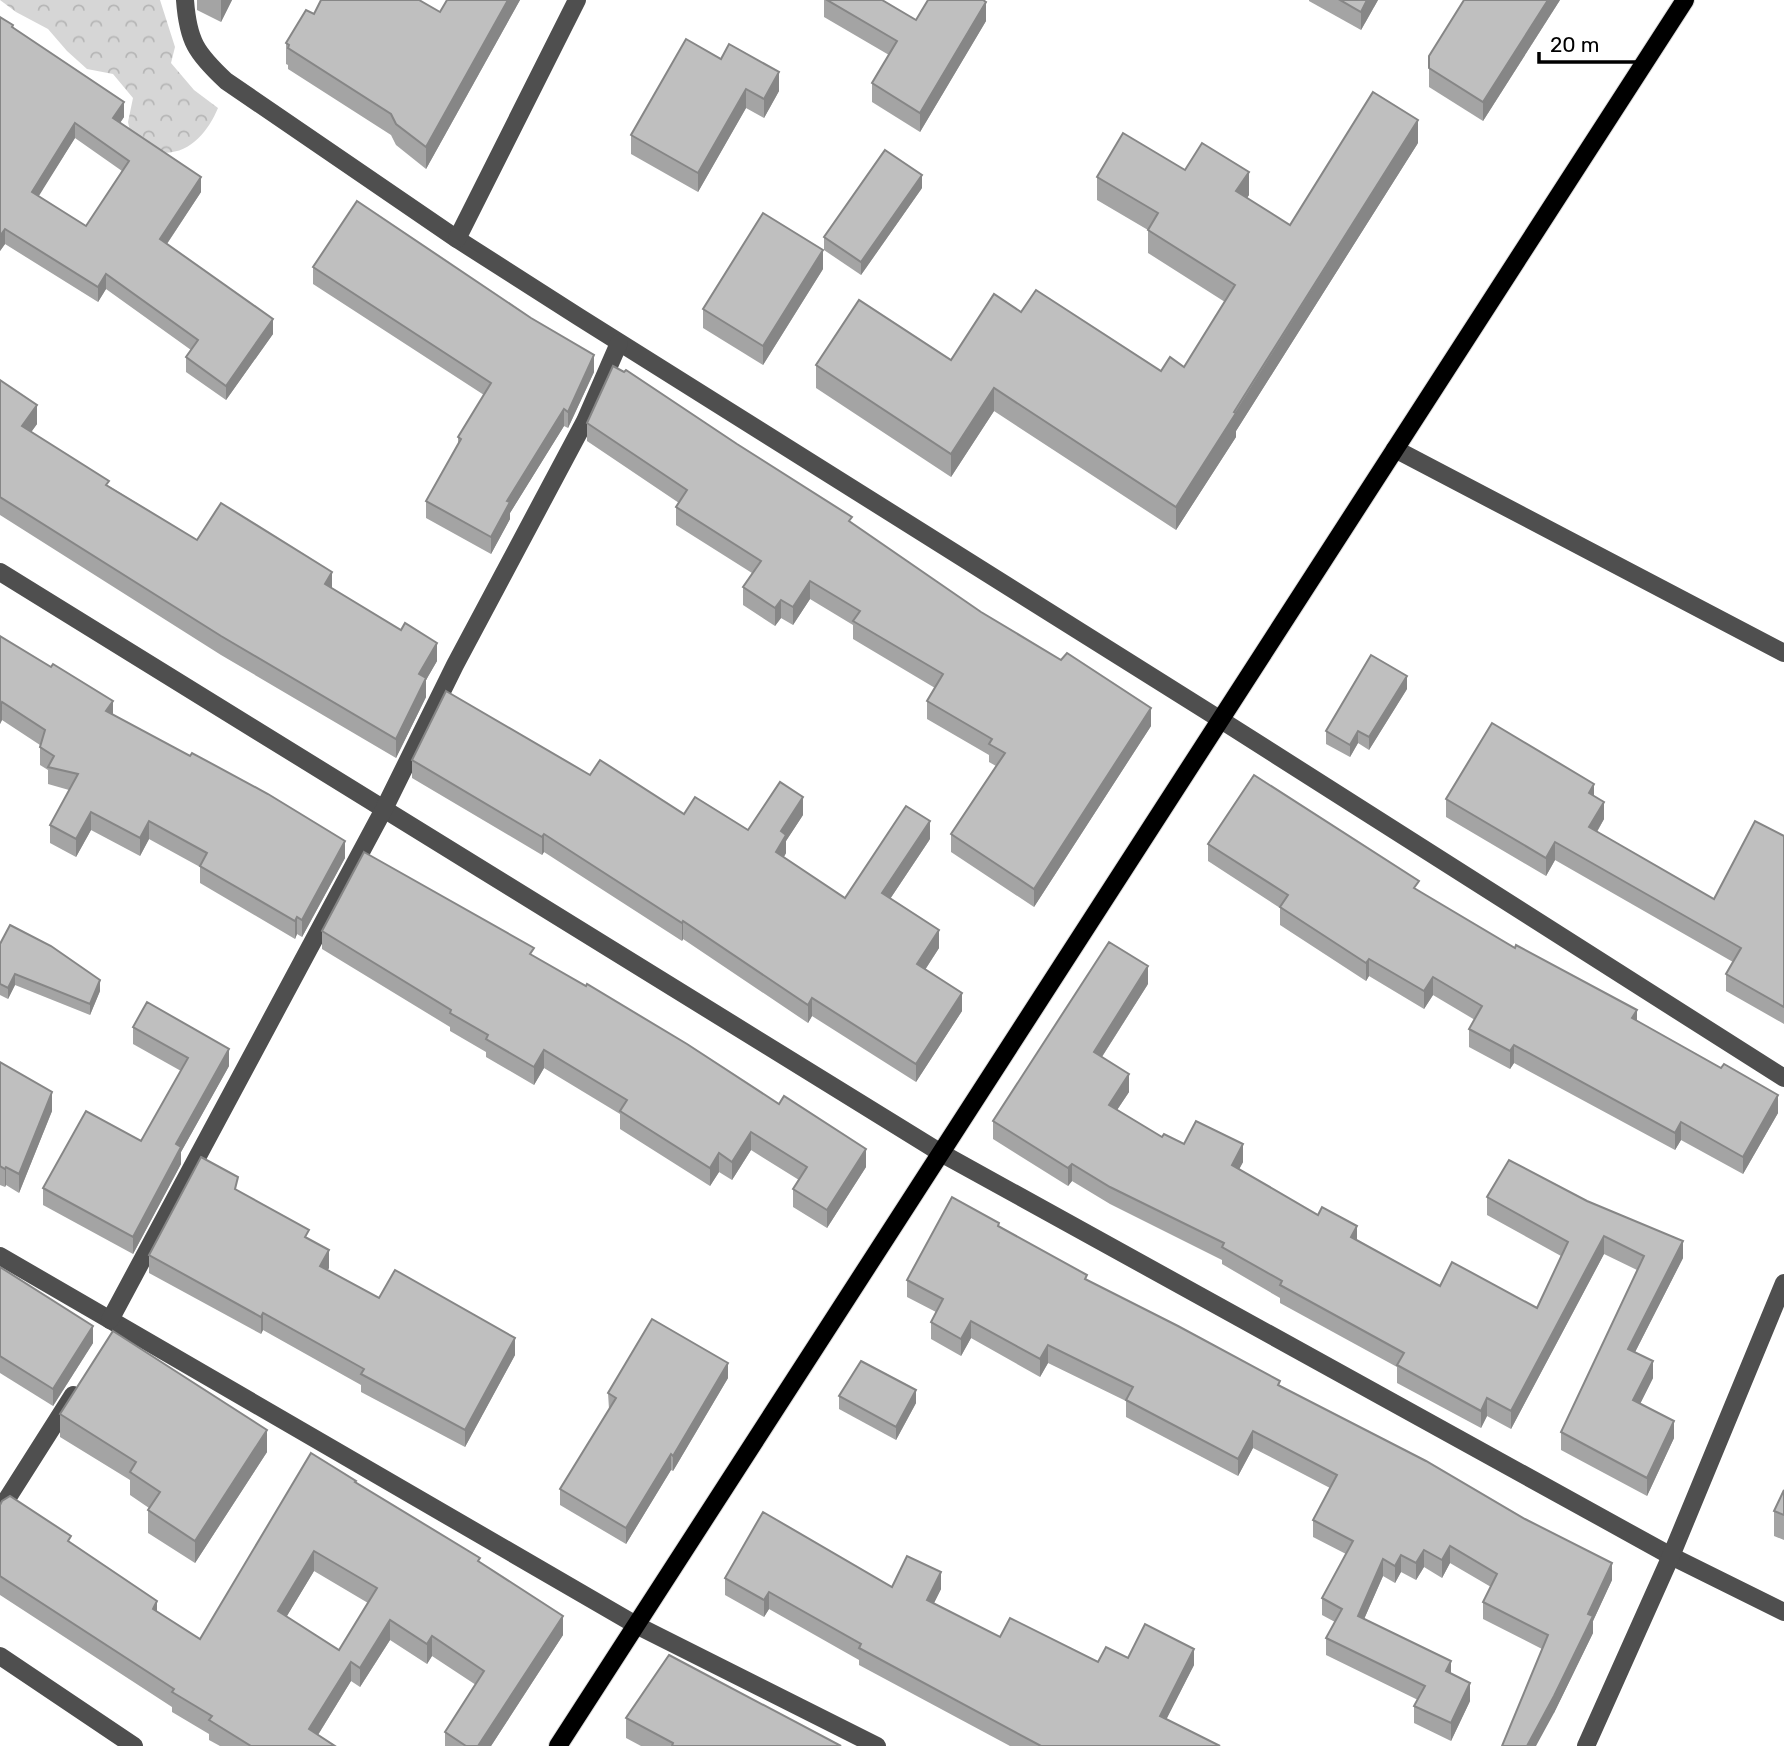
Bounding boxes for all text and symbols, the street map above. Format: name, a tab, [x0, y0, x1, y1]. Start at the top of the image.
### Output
scale bar	[1539, 21, 1646, 65]
text: 20 m	[1550, 32, 1599, 57]

